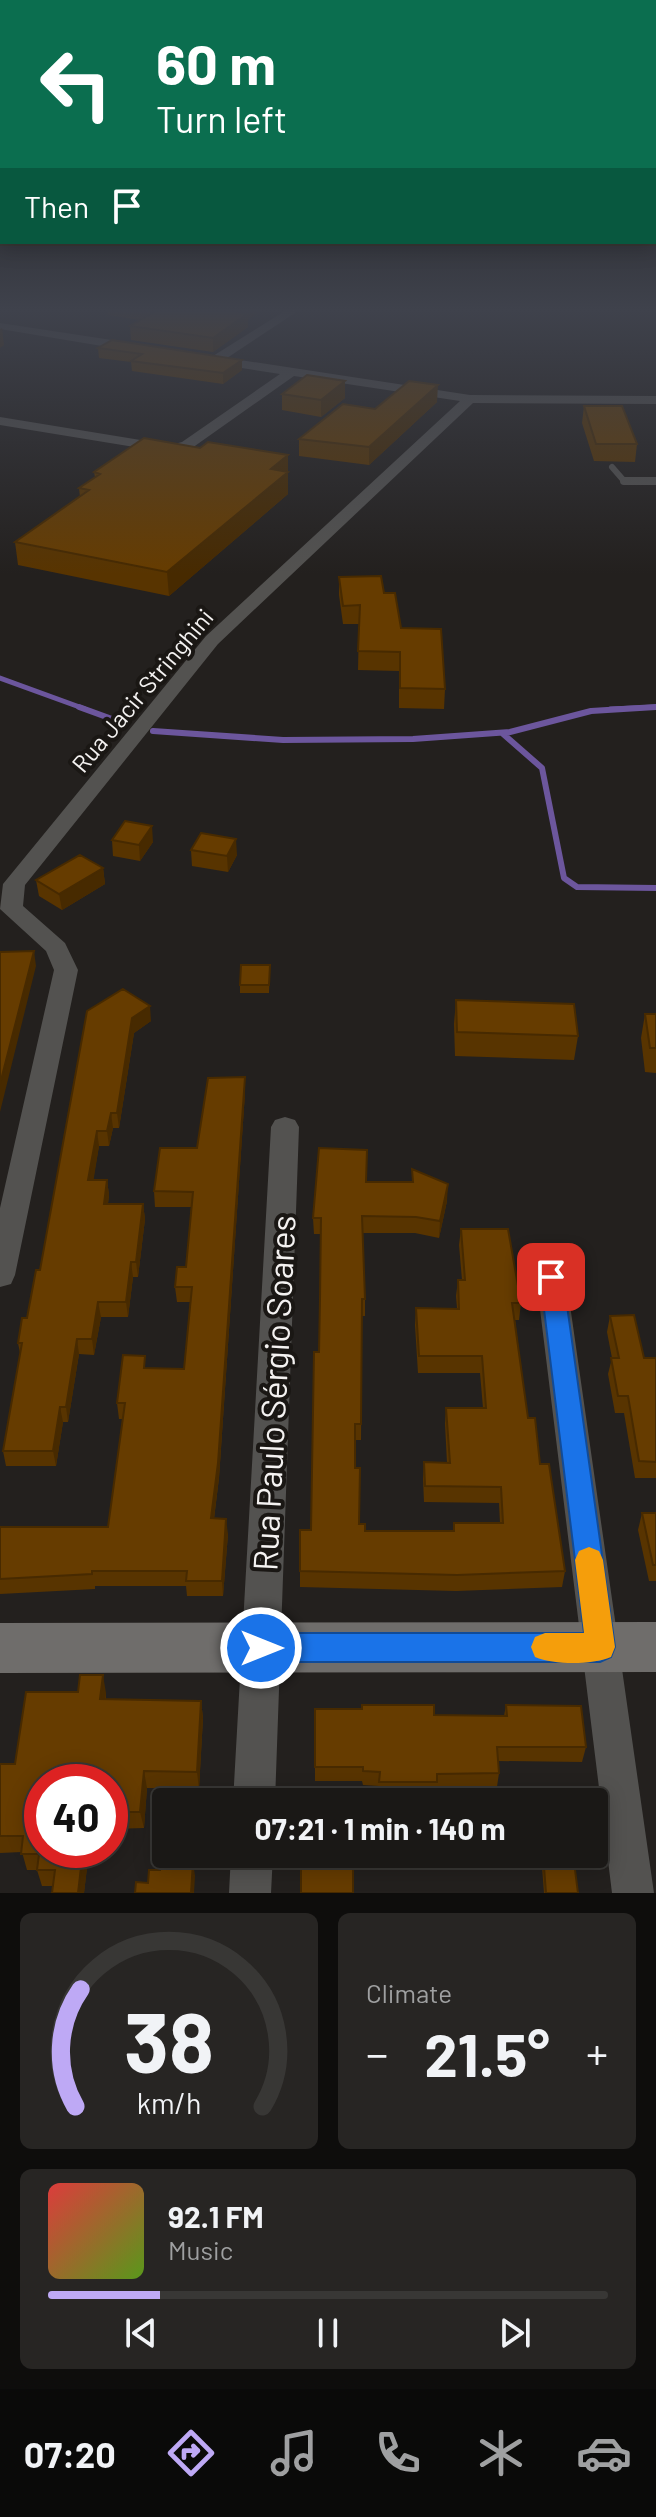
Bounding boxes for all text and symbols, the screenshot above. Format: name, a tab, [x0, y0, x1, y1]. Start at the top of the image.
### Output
text: 60 m	[156, 29, 276, 96]
icon: left	[24, 32, 128, 136]
text: Turn left	[156, 97, 287, 140]
icon: arrive	[105, 184, 149, 228]
text: Then	[24, 188, 89, 224]
street label: Rua Jacir Stringhini	[65, 602, 219, 778]
street label: Rua Paulo Sérgio Soares	[243, 1214, 303, 1572]
pin	[517, 1243, 585, 1311]
icon: arrive	[529, 1255, 573, 1299]
position arrow	[219, 1606, 303, 1690]
speed limit sign: 40	[24, 1764, 128, 1868]
text: 07:21 · 1 min · 140 m	[255, 1810, 505, 1846]
text: Climate	[366, 1977, 452, 2008]
text: 38	[124, 1990, 214, 2090]
text: 21.5°	[424, 2017, 550, 2089]
text: −	[366, 2026, 388, 2079]
text: +	[586, 2026, 608, 2079]
text: km/h	[137, 2085, 201, 2120]
text: 92.1 FM	[168, 2198, 264, 2234]
text: Music	[168, 2234, 233, 2265]
icon: previous	[119, 2311, 163, 2355]
icon: pause	[306, 2311, 350, 2355]
icon: next	[493, 2311, 537, 2355]
icon: directions	[163, 2425, 219, 2481]
icon: music	[266, 2425, 322, 2481]
icon: phone	[370, 2425, 426, 2481]
icon: climate	[473, 2425, 529, 2481]
icon: car	[576, 2425, 632, 2481]
text: 07:20	[24, 2432, 116, 2475]

